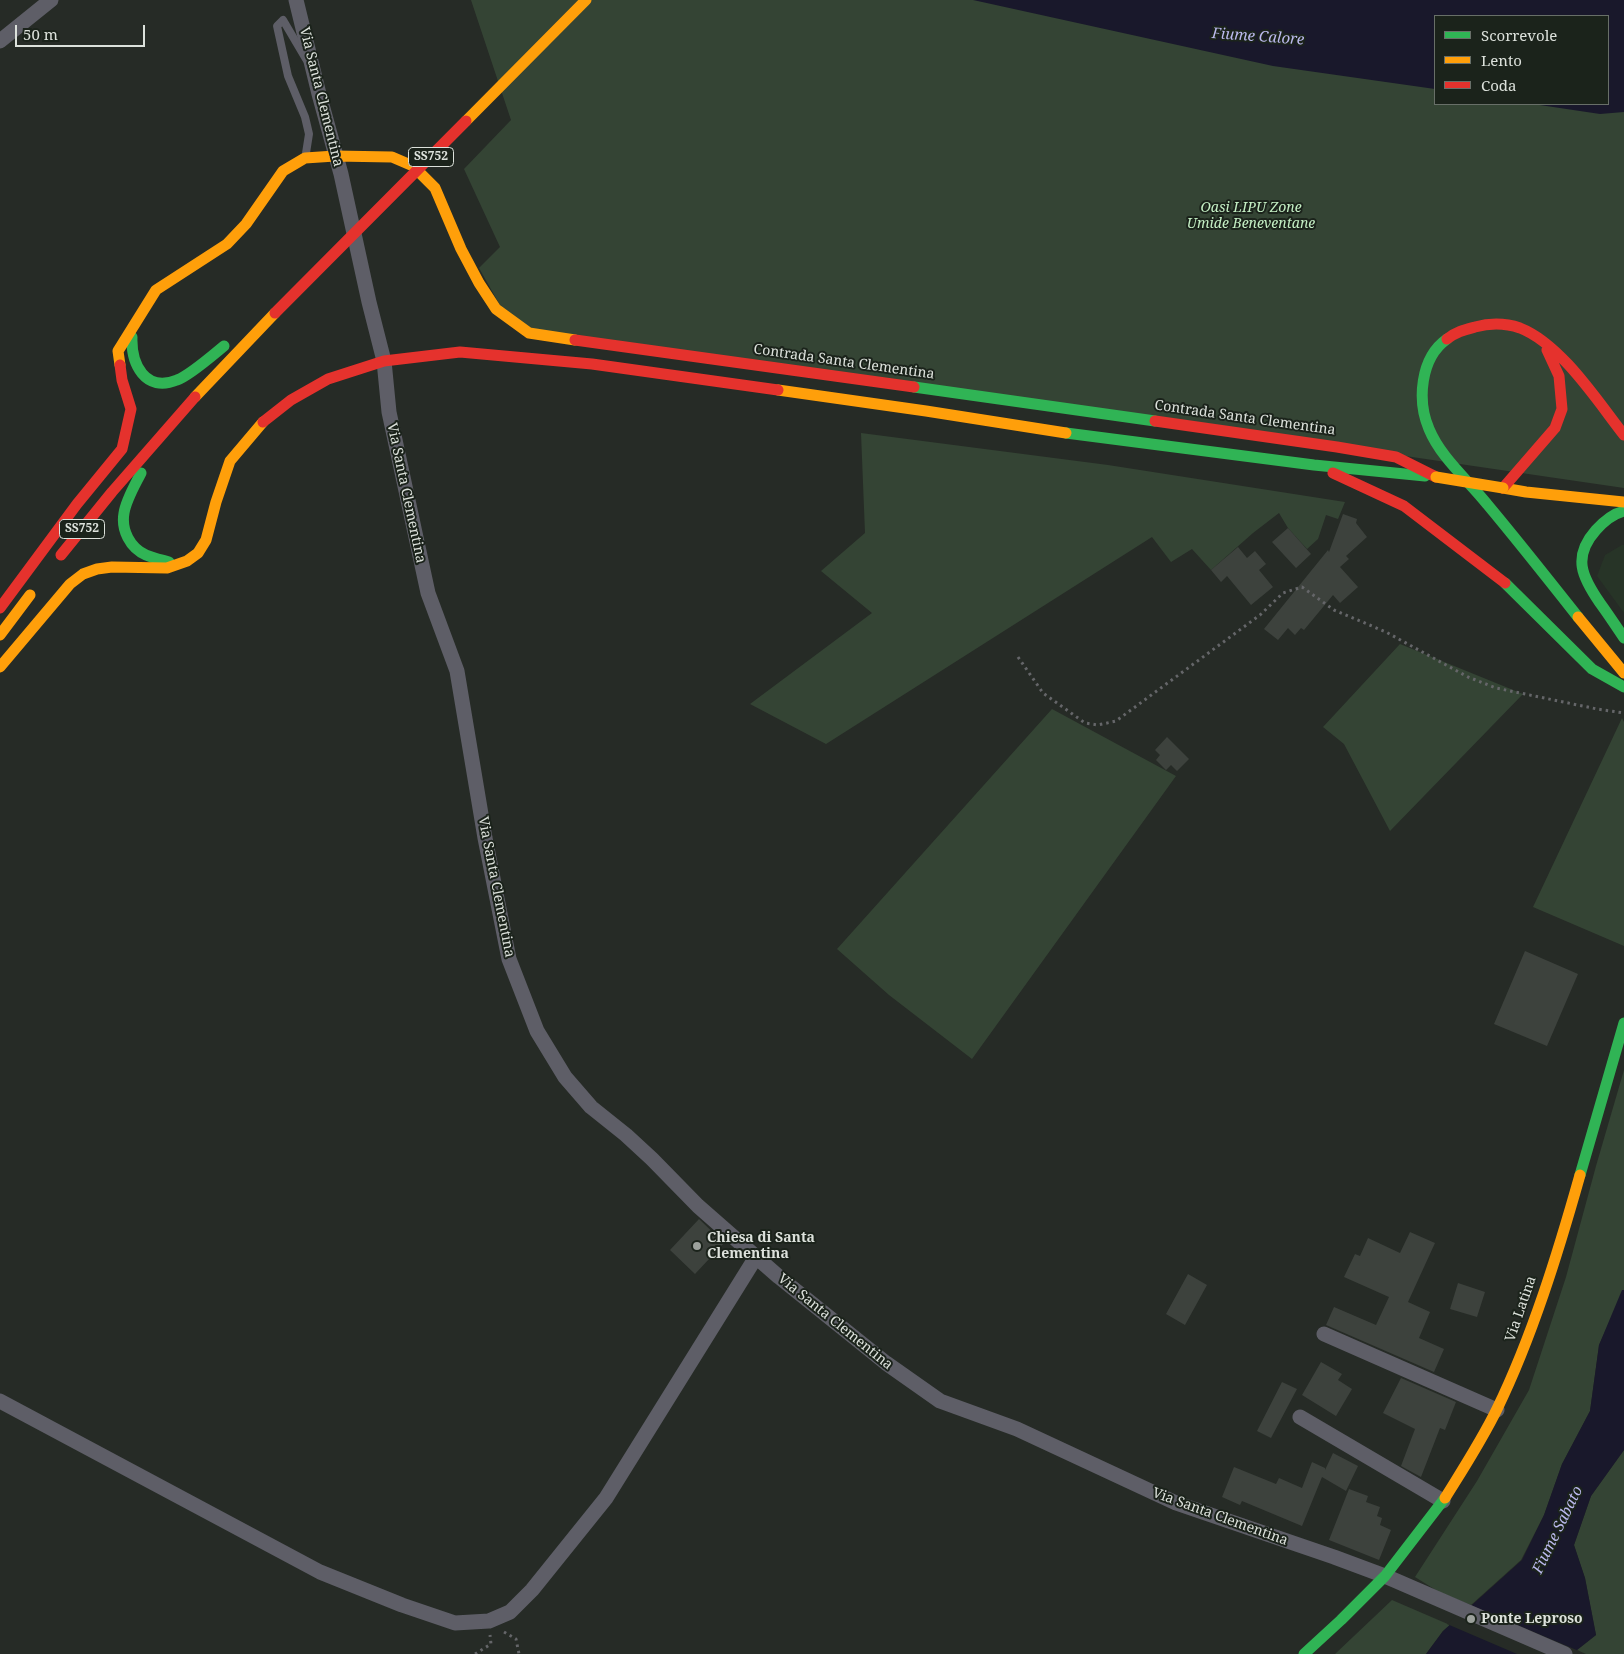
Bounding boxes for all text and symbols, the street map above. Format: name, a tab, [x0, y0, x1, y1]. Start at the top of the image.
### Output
scale bar	[18, 15, 148, 47]
legend	[1434, 15, 1609, 105]
text: 50 m	[23, 24, 58, 44]
water label: Fiume Calore	[1211, 25, 1305, 49]
text: Scorrevole	[1481, 25, 1557, 45]
street label: Via Santa Clementina	[296, 26, 346, 168]
text: Lento	[1481, 50, 1522, 70]
text: Coda	[1481, 75, 1517, 95]
road number: SS752	[408, 148, 454, 166]
park label: Oasi LIPU Zone Umide Beneventane	[1187, 200, 1315, 232]
street label: Contrada Santa Clementina	[753, 341, 935, 383]
street label: Contrada Santa Clementina	[1154, 397, 1336, 439]
street label: Via Santa Clementina	[383, 421, 429, 565]
road number: SS752	[59, 520, 104, 538]
street label: Via Santa Clementina	[474, 815, 518, 959]
place label: Chiesa di Santa Clementina	[707, 1230, 815, 1262]
marker: Chiesa di Santa Clementina	[691, 1240, 703, 1252]
street label: Via Santa Clementina	[774, 1270, 896, 1374]
street label: Via Latina	[1502, 1274, 1540, 1344]
water label: Fiume Sabato	[1529, 1483, 1587, 1577]
street label: Via Santa Clementina	[1150, 1485, 1290, 1549]
place label: Ponte Leproso	[1481, 1611, 1583, 1627]
marker: Ponte Leproso	[1465, 1613, 1477, 1625]

